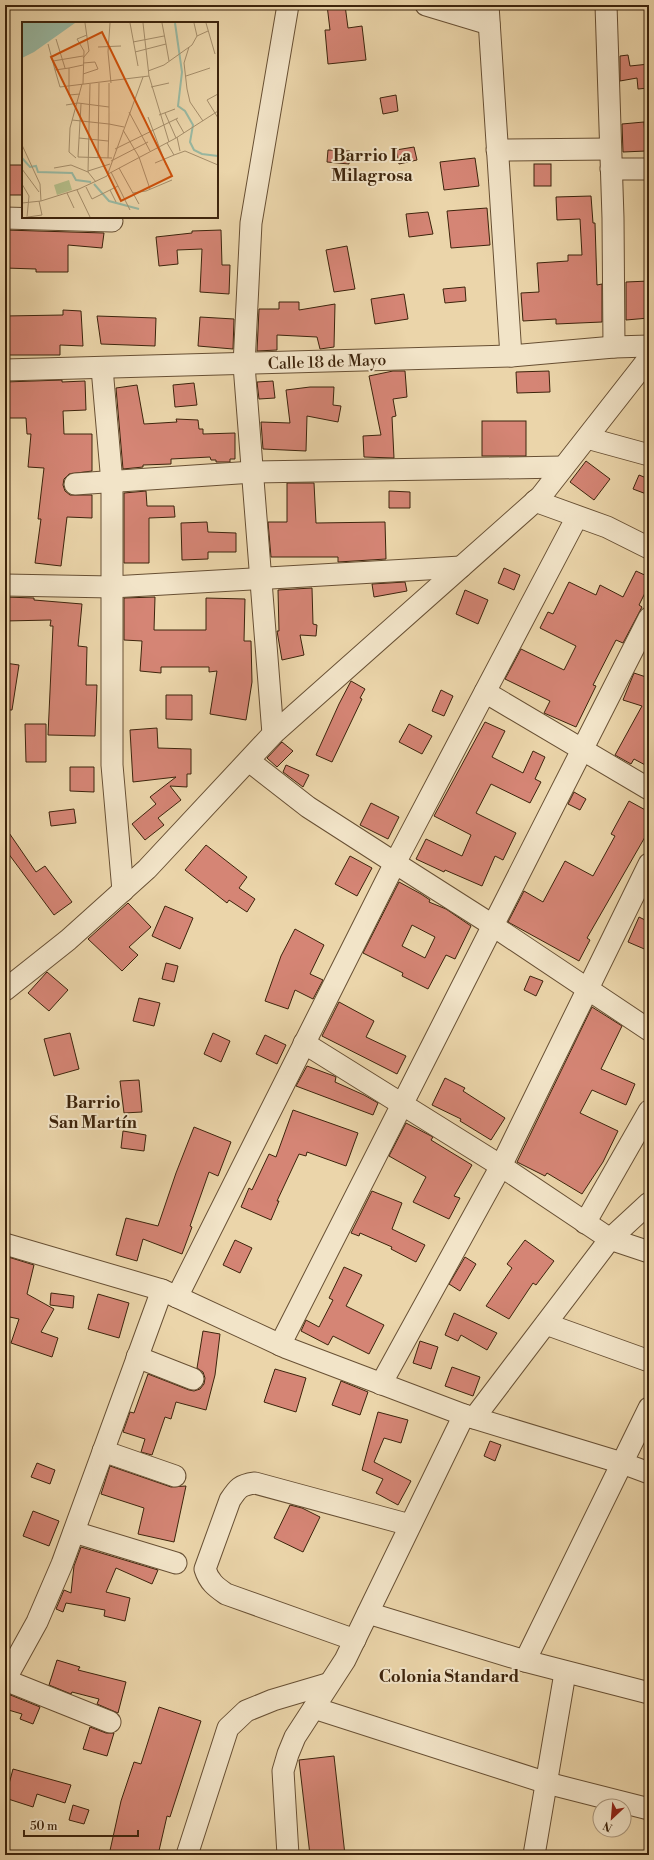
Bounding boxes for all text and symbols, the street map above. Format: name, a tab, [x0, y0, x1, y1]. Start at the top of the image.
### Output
inset map	[22, 22, 218, 218]
district label: Barrio La Milagrosa	[331, 145, 413, 187]
street label: Calle 18 de Mayo	[267, 350, 387, 374]
district label: Barrio San Martín	[49, 1092, 137, 1134]
district label: Colonia Standard	[379, 1666, 520, 1688]
north arrow	[592, 1798, 632, 1838]
scale bar	[24, 1812, 138, 1838]
text: N	[601, 1818, 615, 1834]
text: 50 m	[30, 1819, 58, 1834]

